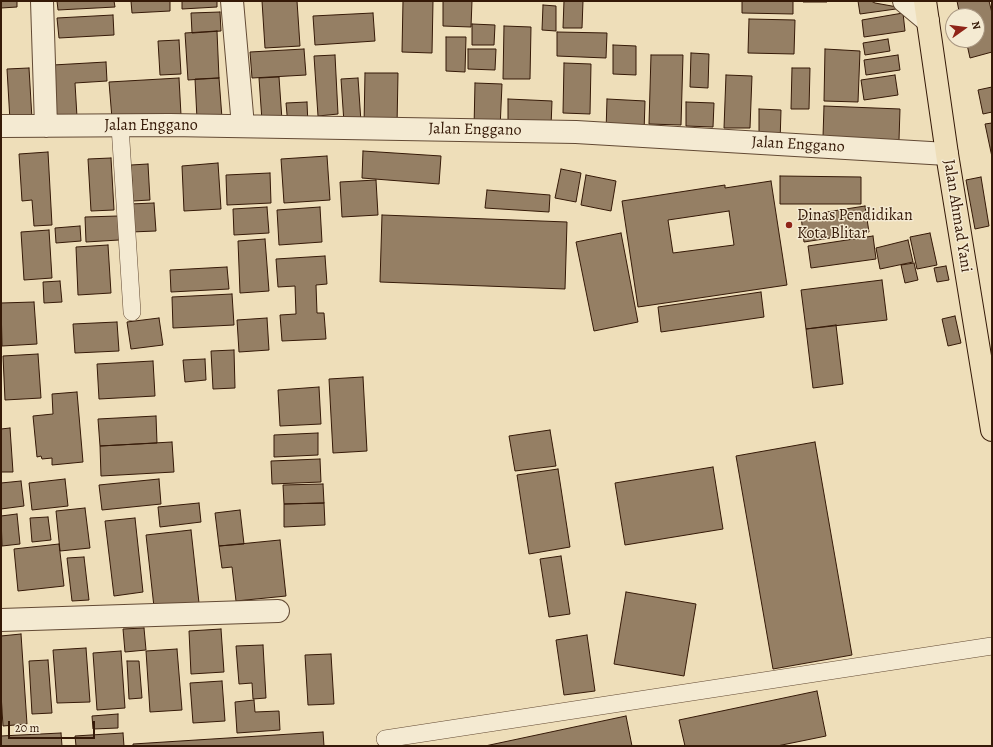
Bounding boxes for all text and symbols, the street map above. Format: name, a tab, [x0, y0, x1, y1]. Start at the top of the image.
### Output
north arrow	[945, 8, 985, 48]
text: N	[968, 20, 984, 31]
street label: Jalan Enggano	[104, 116, 198, 136]
street label: Jalan Enggano	[428, 120, 522, 140]
street label: Jalan Enggano	[751, 133, 845, 157]
street label: Jalan Ahmad Yani	[939, 158, 975, 274]
place label: Dinas Pendidikan Kota Blitar	[797, 206, 913, 244]
marker: Dinas Pendidikan Kota Blitar	[784, 220, 794, 230]
scale bar	[10, 713, 97, 739]
text: 20 m	[15, 720, 39, 736]

